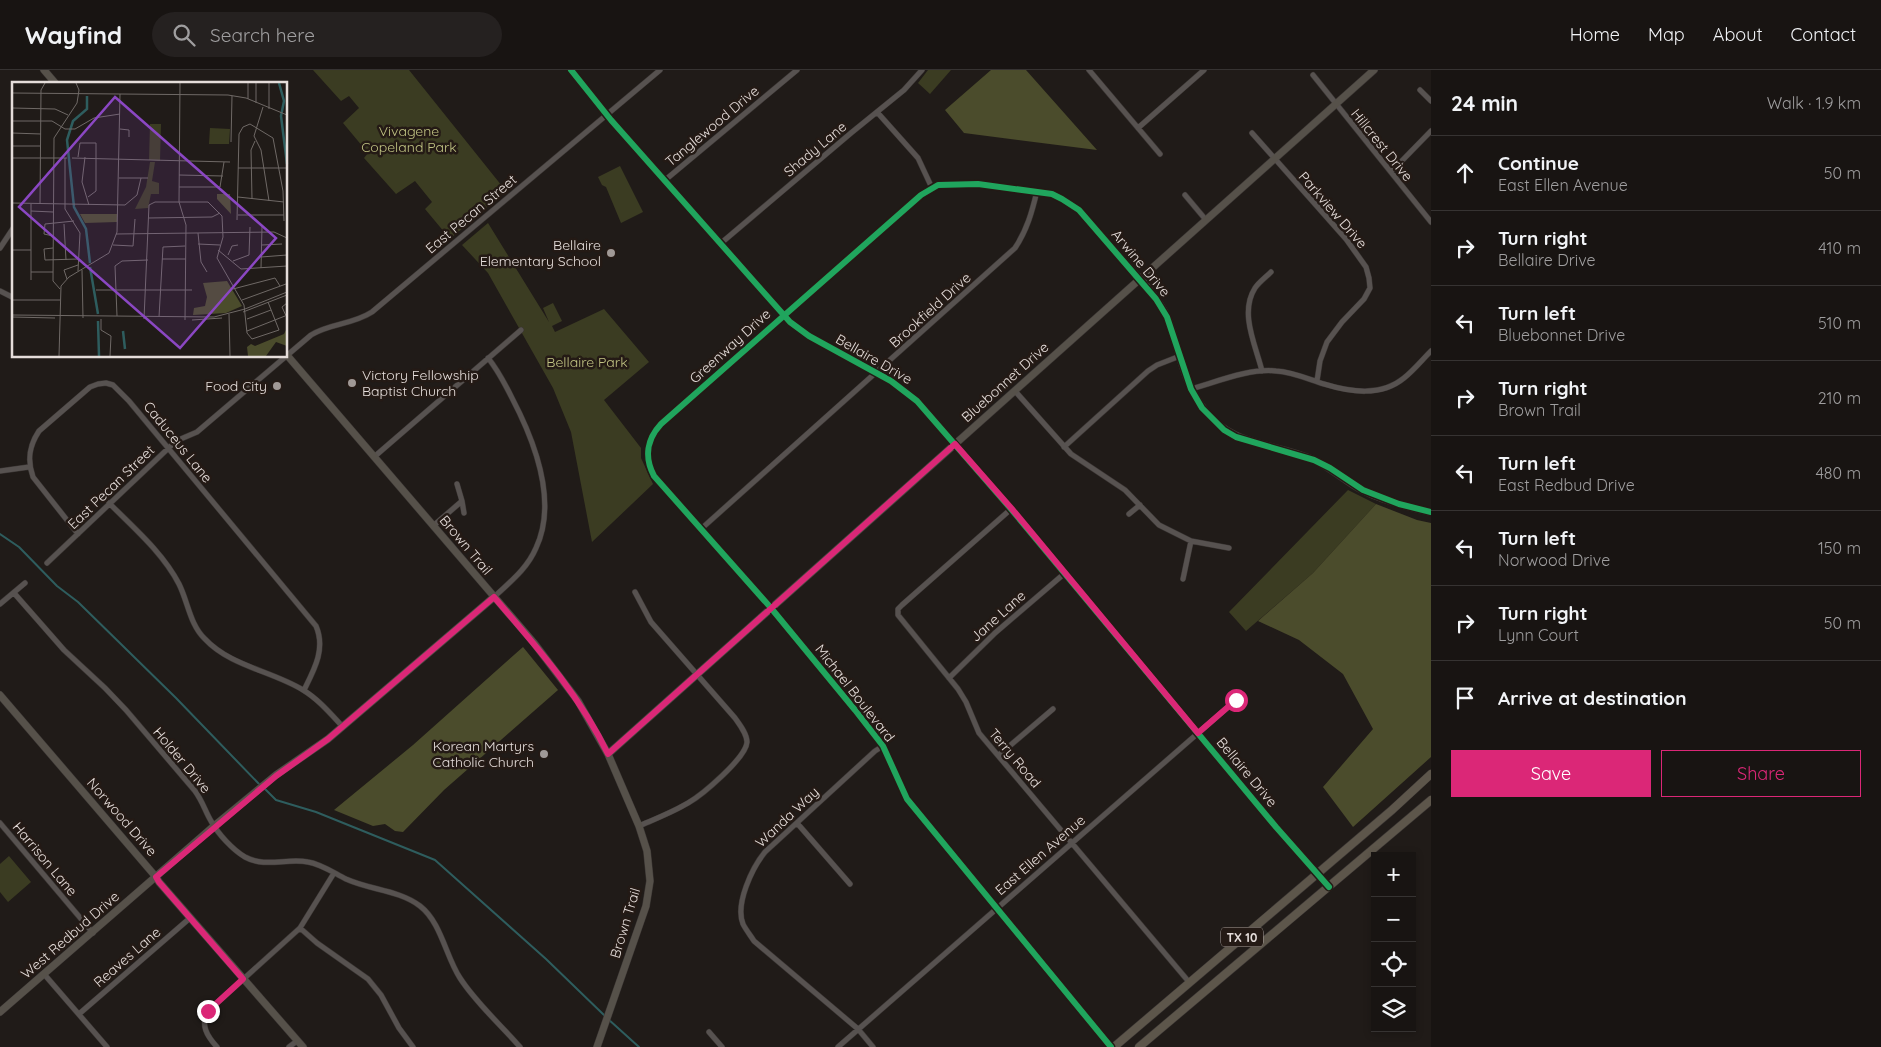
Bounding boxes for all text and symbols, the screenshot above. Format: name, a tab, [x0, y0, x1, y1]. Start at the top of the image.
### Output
search box	[152, 12, 502, 57]
text: Wayfind	[25, 20, 122, 50]
icon: search	[170, 21, 198, 49]
text: Search here	[210, 23, 315, 47]
text: Home	[1570, 23, 1620, 46]
text: Map	[1648, 23, 1685, 46]
text: About	[1713, 23, 1763, 46]
text: Contact	[1791, 23, 1856, 46]
inset map	[12, 82, 288, 358]
street label: Tanglewood Drive	[661, 82, 763, 170]
text: 24 min	[1451, 90, 1518, 116]
text: Walk · 1.9 km	[1767, 93, 1861, 113]
street label: Hillcrest Drive	[1347, 105, 1417, 185]
street label: Shady Lane	[780, 117, 850, 180]
park label: Vivagene Copeland Park	[361, 122, 457, 156]
text: Continue	[1498, 151, 1579, 175]
icon: ahead	[1451, 159, 1479, 187]
text: 50 m	[1824, 163, 1861, 183]
street label: Parkview Drive	[1295, 168, 1371, 252]
street label: East Pecan Street	[422, 170, 520, 257]
text: East Ellen Avenue	[1498, 175, 1628, 195]
street label: Arwine Drive	[1108, 226, 1174, 300]
text: Turn right	[1498, 226, 1587, 250]
icon: right	[1451, 234, 1479, 262]
place label: Bellaire Elementary School	[480, 236, 601, 270]
text: 410 m	[1818, 238, 1861, 258]
marker: Bellaire Elementary School	[605, 247, 617, 259]
text: Bellaire Drive	[1498, 250, 1596, 270]
street label: Brookfield Drive	[885, 269, 975, 351]
text: Turn left	[1498, 301, 1576, 325]
street label: Greenway Drive	[686, 305, 774, 387]
icon: left	[1451, 309, 1479, 337]
text: 510 m	[1818, 313, 1861, 333]
text: Bluebonnet Drive	[1498, 325, 1625, 345]
street label: Bellaire Drive	[832, 330, 916, 388]
street label: Bluebonnet Drive	[958, 338, 1052, 426]
park label: Bellaire Park	[546, 353, 628, 371]
place label: Victory Fellowship Baptist Church	[362, 366, 479, 400]
text: Turn right	[1498, 376, 1587, 400]
place label: Food City	[205, 377, 267, 395]
marker: Victory Fellowship Baptist Church	[346, 377, 358, 389]
marker: Food City	[271, 380, 283, 392]
icon: right	[1451, 384, 1479, 412]
text: 210 m	[1818, 388, 1861, 408]
street label: Caduceus Lane	[140, 398, 216, 486]
text: Brown Trail	[1498, 400, 1581, 420]
street label: East Pecan Street	[64, 441, 158, 533]
text: Turn left	[1498, 451, 1576, 475]
icon: left	[1451, 459, 1479, 487]
text: 480 m	[1815, 463, 1861, 483]
text: East Redbud Drive	[1498, 475, 1635, 495]
street label: Brown Trail	[436, 511, 496, 579]
text: Turn left	[1498, 526, 1576, 550]
icon: left	[1451, 534, 1479, 562]
text: 150 m	[1818, 538, 1861, 558]
text: Norwood Drive	[1498, 550, 1610, 570]
street label: Jane Lane	[967, 586, 1029, 646]
text: Turn right	[1498, 601, 1587, 625]
icon: right	[1451, 609, 1479, 637]
text: 50 m	[1824, 613, 1861, 633]
text: Lynn Court	[1498, 625, 1579, 645]
street label: Michael Boulevard	[811, 641, 899, 745]
icon: arrive	[1451, 684, 1479, 712]
text: Arrive at destination	[1498, 686, 1687, 710]
route start	[1225, 689, 1248, 712]
street label: Holder Drive	[149, 723, 215, 797]
street label: Terry Road	[985, 725, 1045, 791]
street label: Bellaire Drive	[1213, 733, 1281, 811]
place label: Korean Martyrs Catholic Church	[433, 737, 534, 771]
marker: Korean Martyrs Catholic Church	[538, 748, 550, 760]
button: Save	[1451, 750, 1651, 797]
button: Share	[1661, 750, 1861, 797]
street label: Norwood Drive	[83, 774, 161, 860]
street label: Wanda Way	[751, 783, 823, 851]
street label: East Ellen Avenue	[991, 811, 1089, 899]
street label: Harrison Lane	[9, 818, 81, 900]
map controls	[1371, 852, 1416, 1032]
button: +	[1371, 852, 1416, 897]
street label: Brown Trail	[606, 886, 644, 960]
street label: West Redbud Drive	[17, 887, 123, 983]
button: −	[1371, 897, 1416, 942]
street label: Reaves Lane	[90, 923, 164, 991]
road number: TX 10	[1221, 928, 1263, 946]
button: locate	[1371, 942, 1416, 987]
button: layers	[1371, 987, 1416, 1032]
route end	[197, 1000, 220, 1023]

